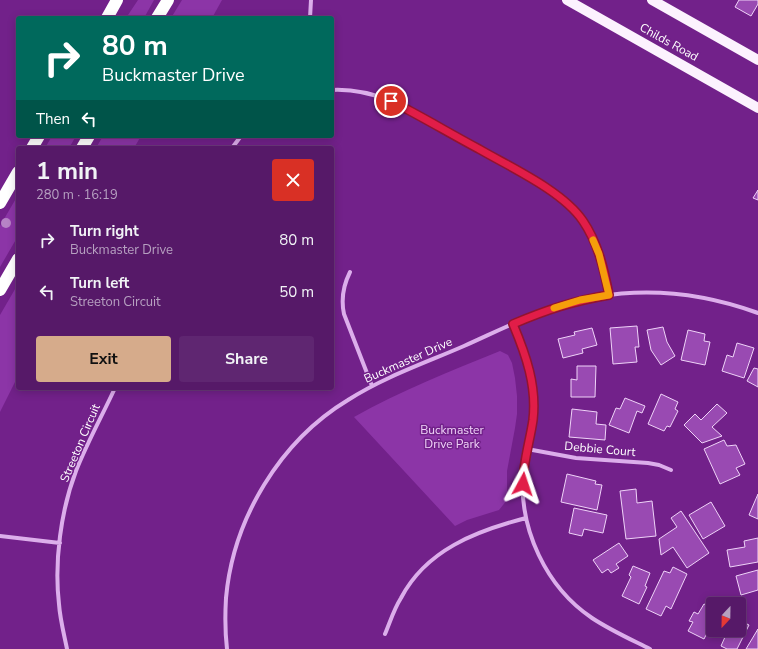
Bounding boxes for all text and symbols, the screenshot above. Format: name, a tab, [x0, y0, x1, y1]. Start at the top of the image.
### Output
street label: Childs Road	[637, 19, 701, 65]
text: 80 m	[102, 27, 168, 65]
icon: right	[36, 32, 88, 84]
text: Buckmaster Drive	[102, 63, 245, 87]
pin	[374, 84, 408, 118]
icon: arrive	[380, 90, 402, 112]
icon: left	[78, 108, 100, 130]
text: Then	[36, 109, 70, 129]
text: 1 min	[36, 155, 98, 187]
button: close	[272, 159, 314, 201]
text: 280 m · 16:19	[36, 186, 118, 204]
text: Turn right	[70, 221, 139, 241]
icon: right	[36, 229, 58, 251]
text: 80 m	[279, 230, 314, 250]
text: Buckmaster Drive	[70, 241, 173, 259]
text: Turn left	[70, 273, 129, 293]
icon: left	[36, 281, 58, 303]
text: 50 m	[279, 282, 314, 302]
text: Streeton Circuit	[70, 293, 161, 311]
street label: Buckmaster Drive	[361, 333, 455, 387]
button: Exit	[36, 336, 171, 382]
button: Share	[179, 336, 314, 382]
street label: Streeton Circuit	[56, 401, 104, 485]
park label: Buckmaster Drive Park	[420, 422, 484, 452]
street label: Debbie Court	[564, 438, 637, 460]
position arrow	[502, 463, 544, 505]
north arrow	[706, 597, 746, 637]
map controls	[706, 597, 746, 637]

